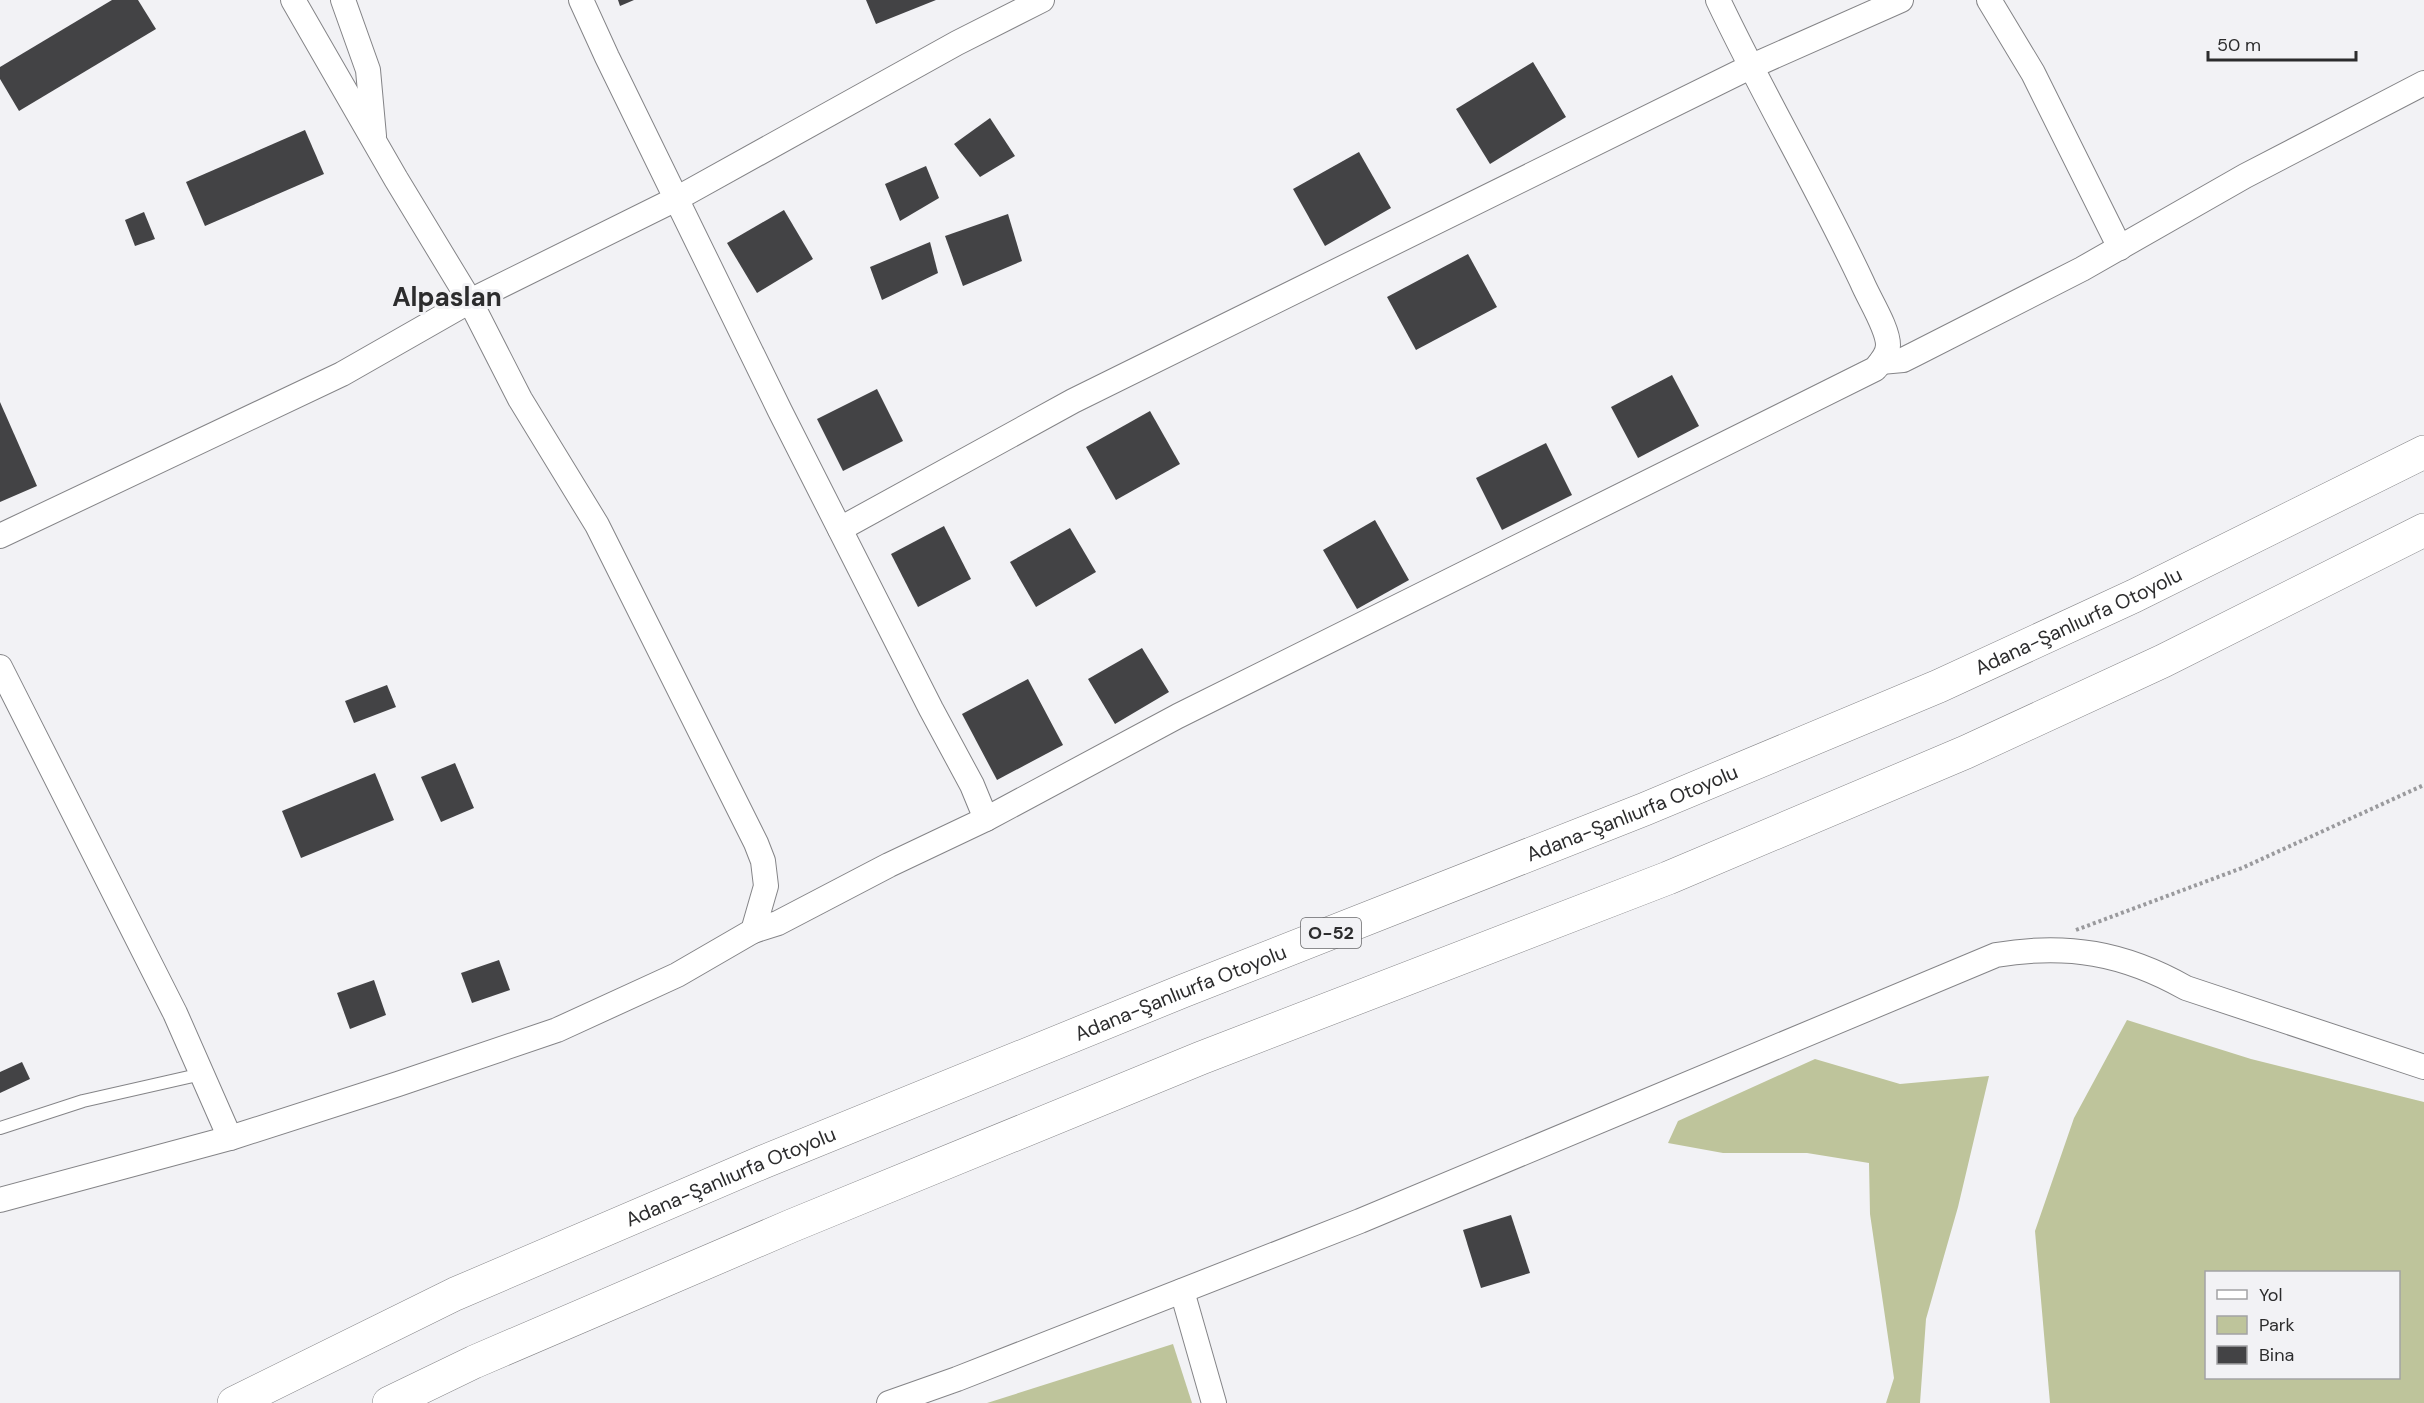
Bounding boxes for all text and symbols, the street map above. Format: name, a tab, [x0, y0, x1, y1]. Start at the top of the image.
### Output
scale bar	[2208, 24, 2356, 62]
text: 50 m	[2217, 33, 2261, 57]
district label: Alpaslan	[392, 280, 502, 314]
street label: Adana-Şanlıurfa Otoyolu	[1971, 561, 2186, 681]
street label: Adana-Şanlıurfa Otoyolu	[1523, 759, 1742, 867]
road number: O-52	[1301, 918, 1361, 948]
street label: Adana-Şanlıurfa Otoyolu	[1071, 939, 1290, 1047]
street label: Adana-Şanlıurfa Otoyolu	[621, 1121, 840, 1232]
legend	[2205, 1271, 2400, 1379]
text: Yol	[2259, 1283, 2283, 1307]
text: Park	[2259, 1313, 2295, 1337]
text: Bina	[2259, 1343, 2294, 1367]

